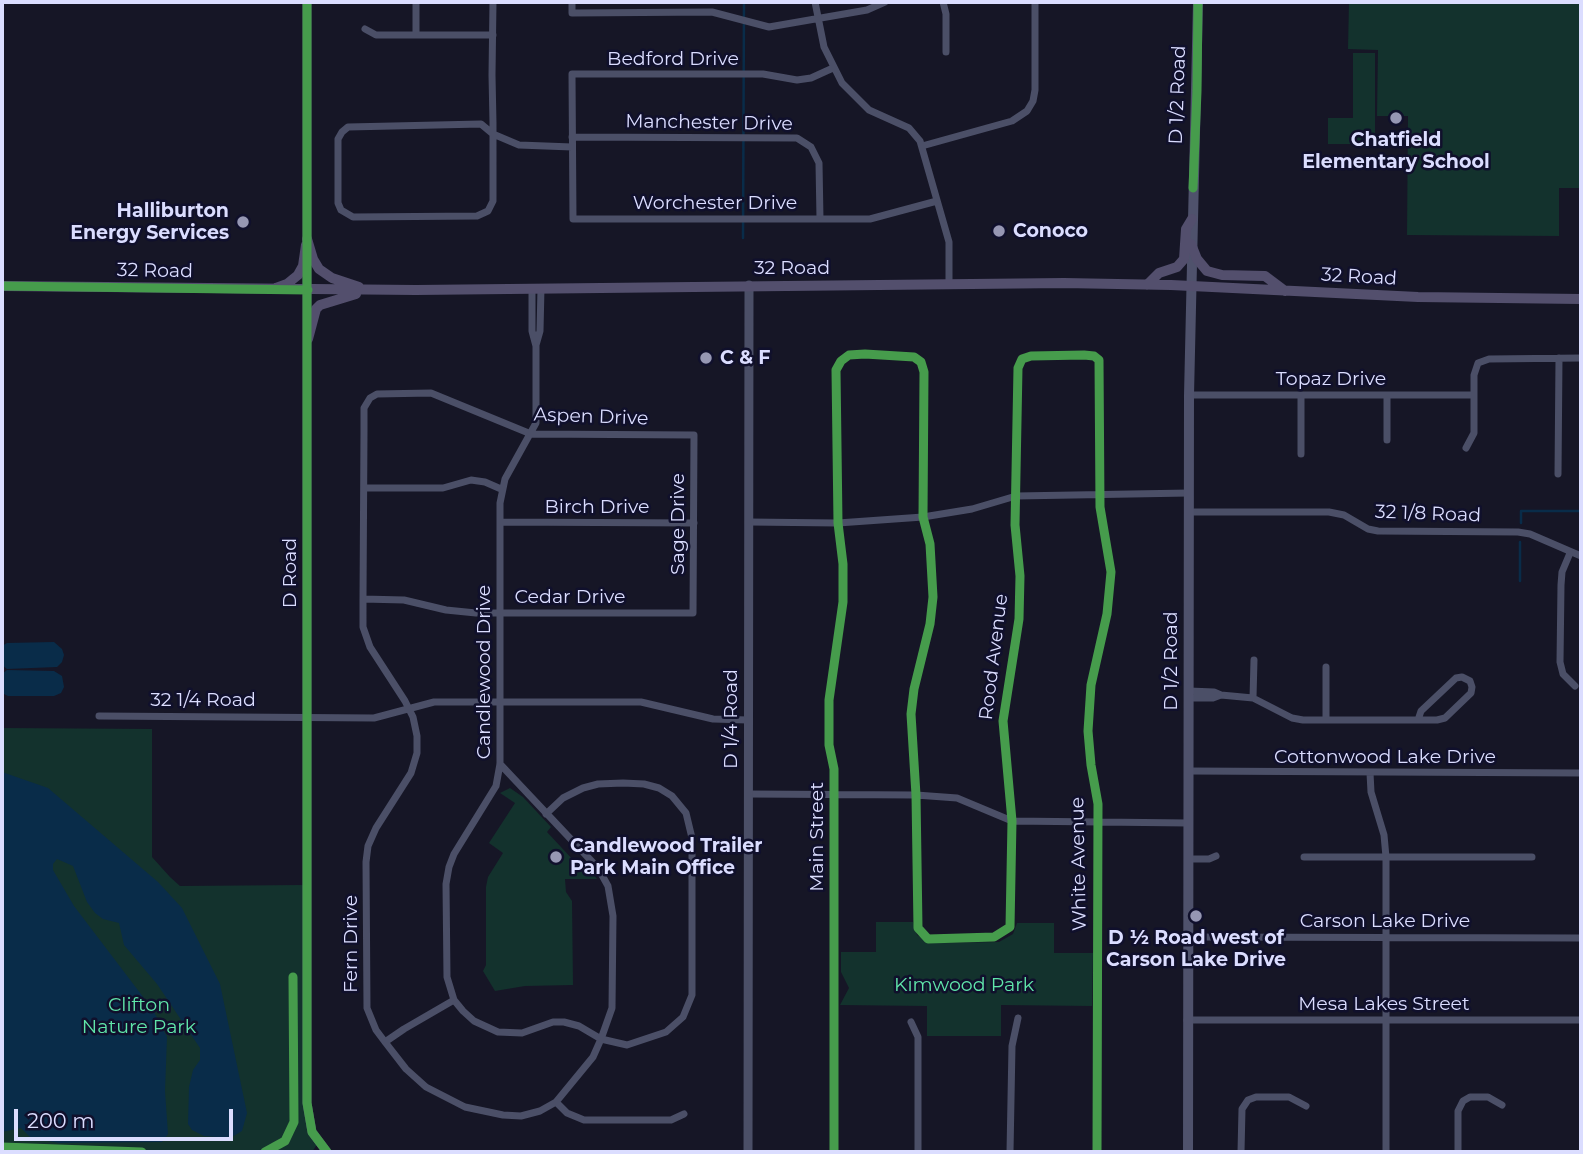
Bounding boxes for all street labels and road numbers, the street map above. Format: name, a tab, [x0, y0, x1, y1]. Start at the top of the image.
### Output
street label: D 1/2 Road	[1165, 45, 1191, 145]
street label: Bedford Drive	[607, 48, 739, 70]
street label: Manchester Drive	[625, 110, 793, 136]
street label: Worchester Drive	[633, 192, 797, 214]
street label: 32 Road	[754, 257, 830, 279]
street label: 32 Road	[117, 259, 193, 283]
street label: 32 Road	[1320, 264, 1398, 290]
street label: Topaz Drive	[1276, 368, 1386, 390]
street label: Aspen Drive	[533, 404, 649, 430]
street label: Sage Drive	[667, 473, 689, 575]
street label: Birch Drive	[545, 496, 649, 518]
street label: 32 1/8 Road	[1375, 501, 1481, 527]
street label: D Road	[279, 538, 301, 608]
street label: Candlewood Drive	[473, 585, 495, 759]
street label: Cedar Drive	[515, 586, 625, 608]
street label: Rood Avenue	[975, 593, 1013, 721]
street label: D 1/2 Road	[1160, 611, 1182, 711]
street label: D 1/4 Road	[720, 669, 742, 769]
street label: 32 1/4 Road	[150, 689, 256, 711]
street label: Cottonwood Lake Drive	[1274, 746, 1496, 768]
street label: Main Street	[806, 782, 828, 892]
street label: White Avenue	[1066, 797, 1092, 931]
street label: Fern Drive	[340, 895, 362, 993]
street label: Carson Lake Drive	[1300, 910, 1470, 932]
street label: Mesa Lakes Street	[1298, 993, 1470, 1015]

